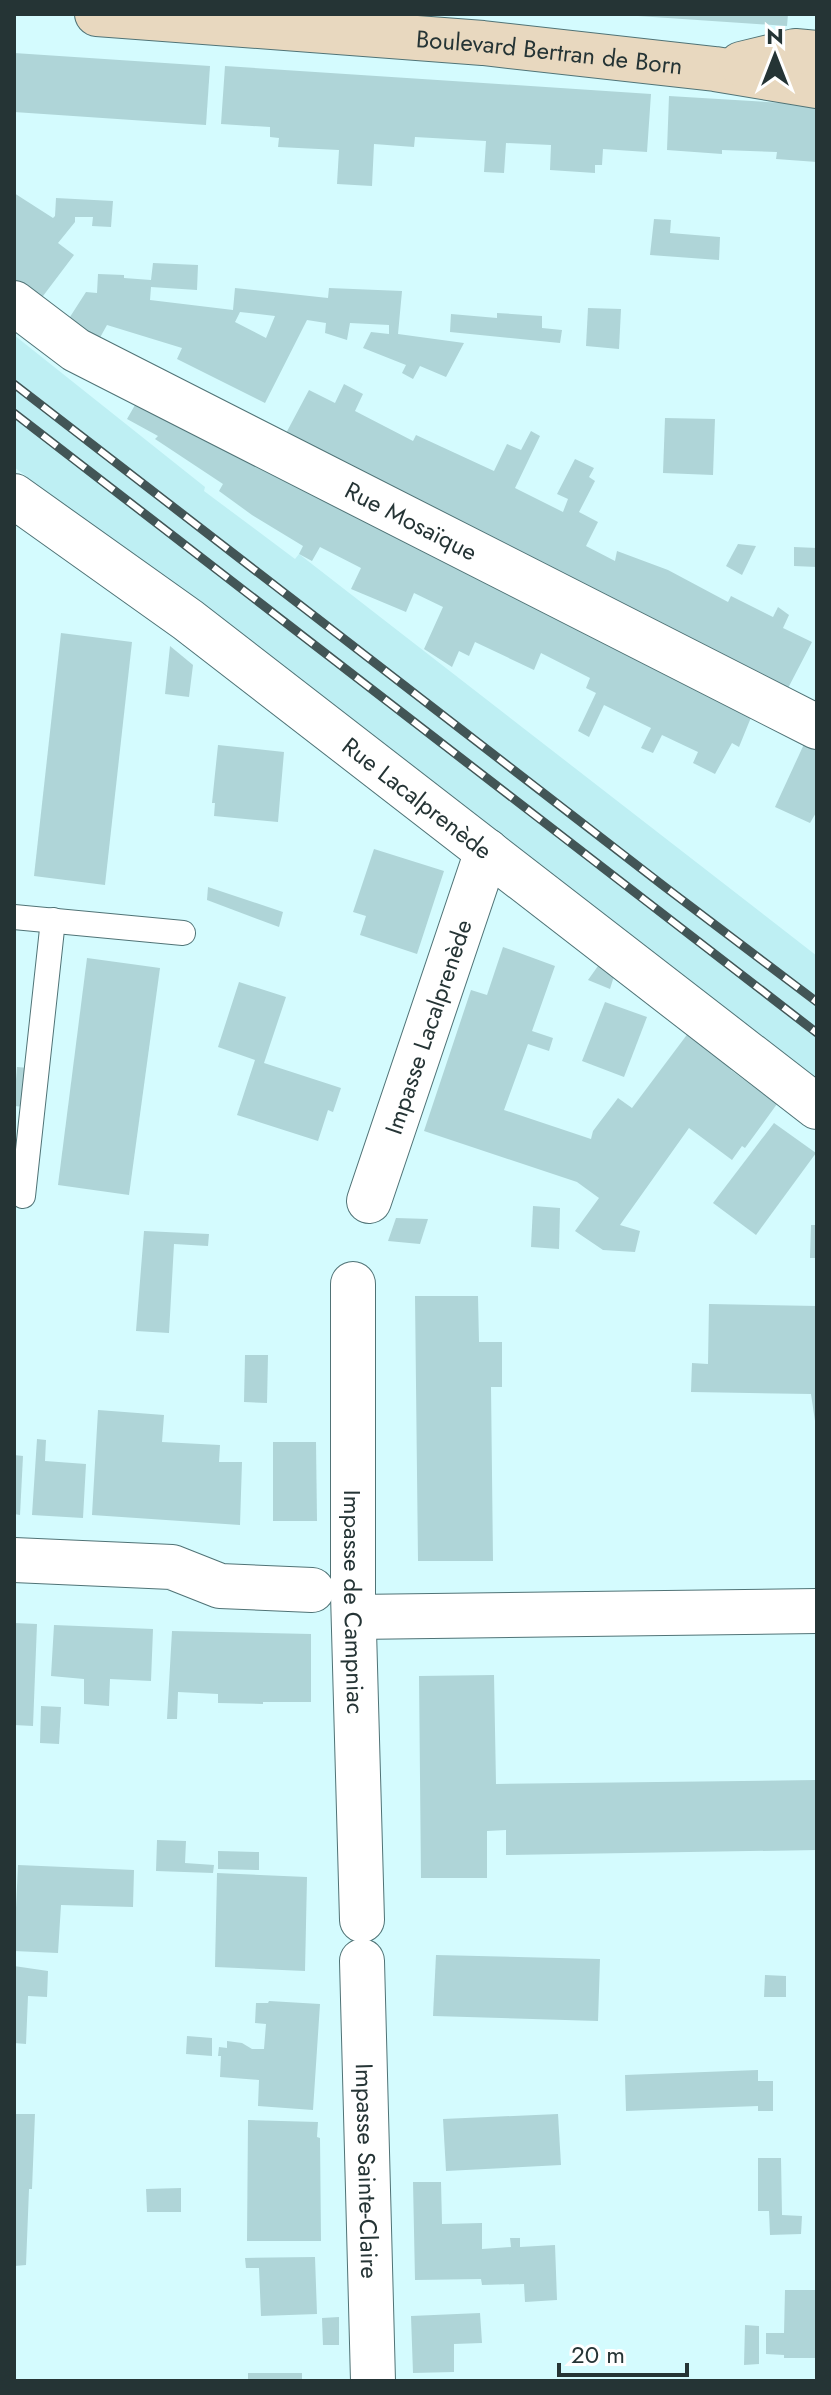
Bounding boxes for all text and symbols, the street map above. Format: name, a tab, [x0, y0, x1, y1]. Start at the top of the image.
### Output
north arrow	[735, 16, 815, 96]
text: N	[766, 20, 784, 52]
street label: Boulevard Bertran de Born	[415, 21, 685, 83]
street label: Rue Mosaïque	[339, 472, 484, 569]
street label: Rue Lacalprenède	[335, 728, 500, 867]
street label: Impasse Lacalprenède	[375, 915, 480, 1139]
street label: Impasse de Campniac	[335, 1490, 374, 1715]
street label: Impasse Sainte-Claire	[347, 2063, 388, 2279]
scale bar	[559, 2327, 687, 2377]
text: 20 m	[571, 2337, 625, 2372]

